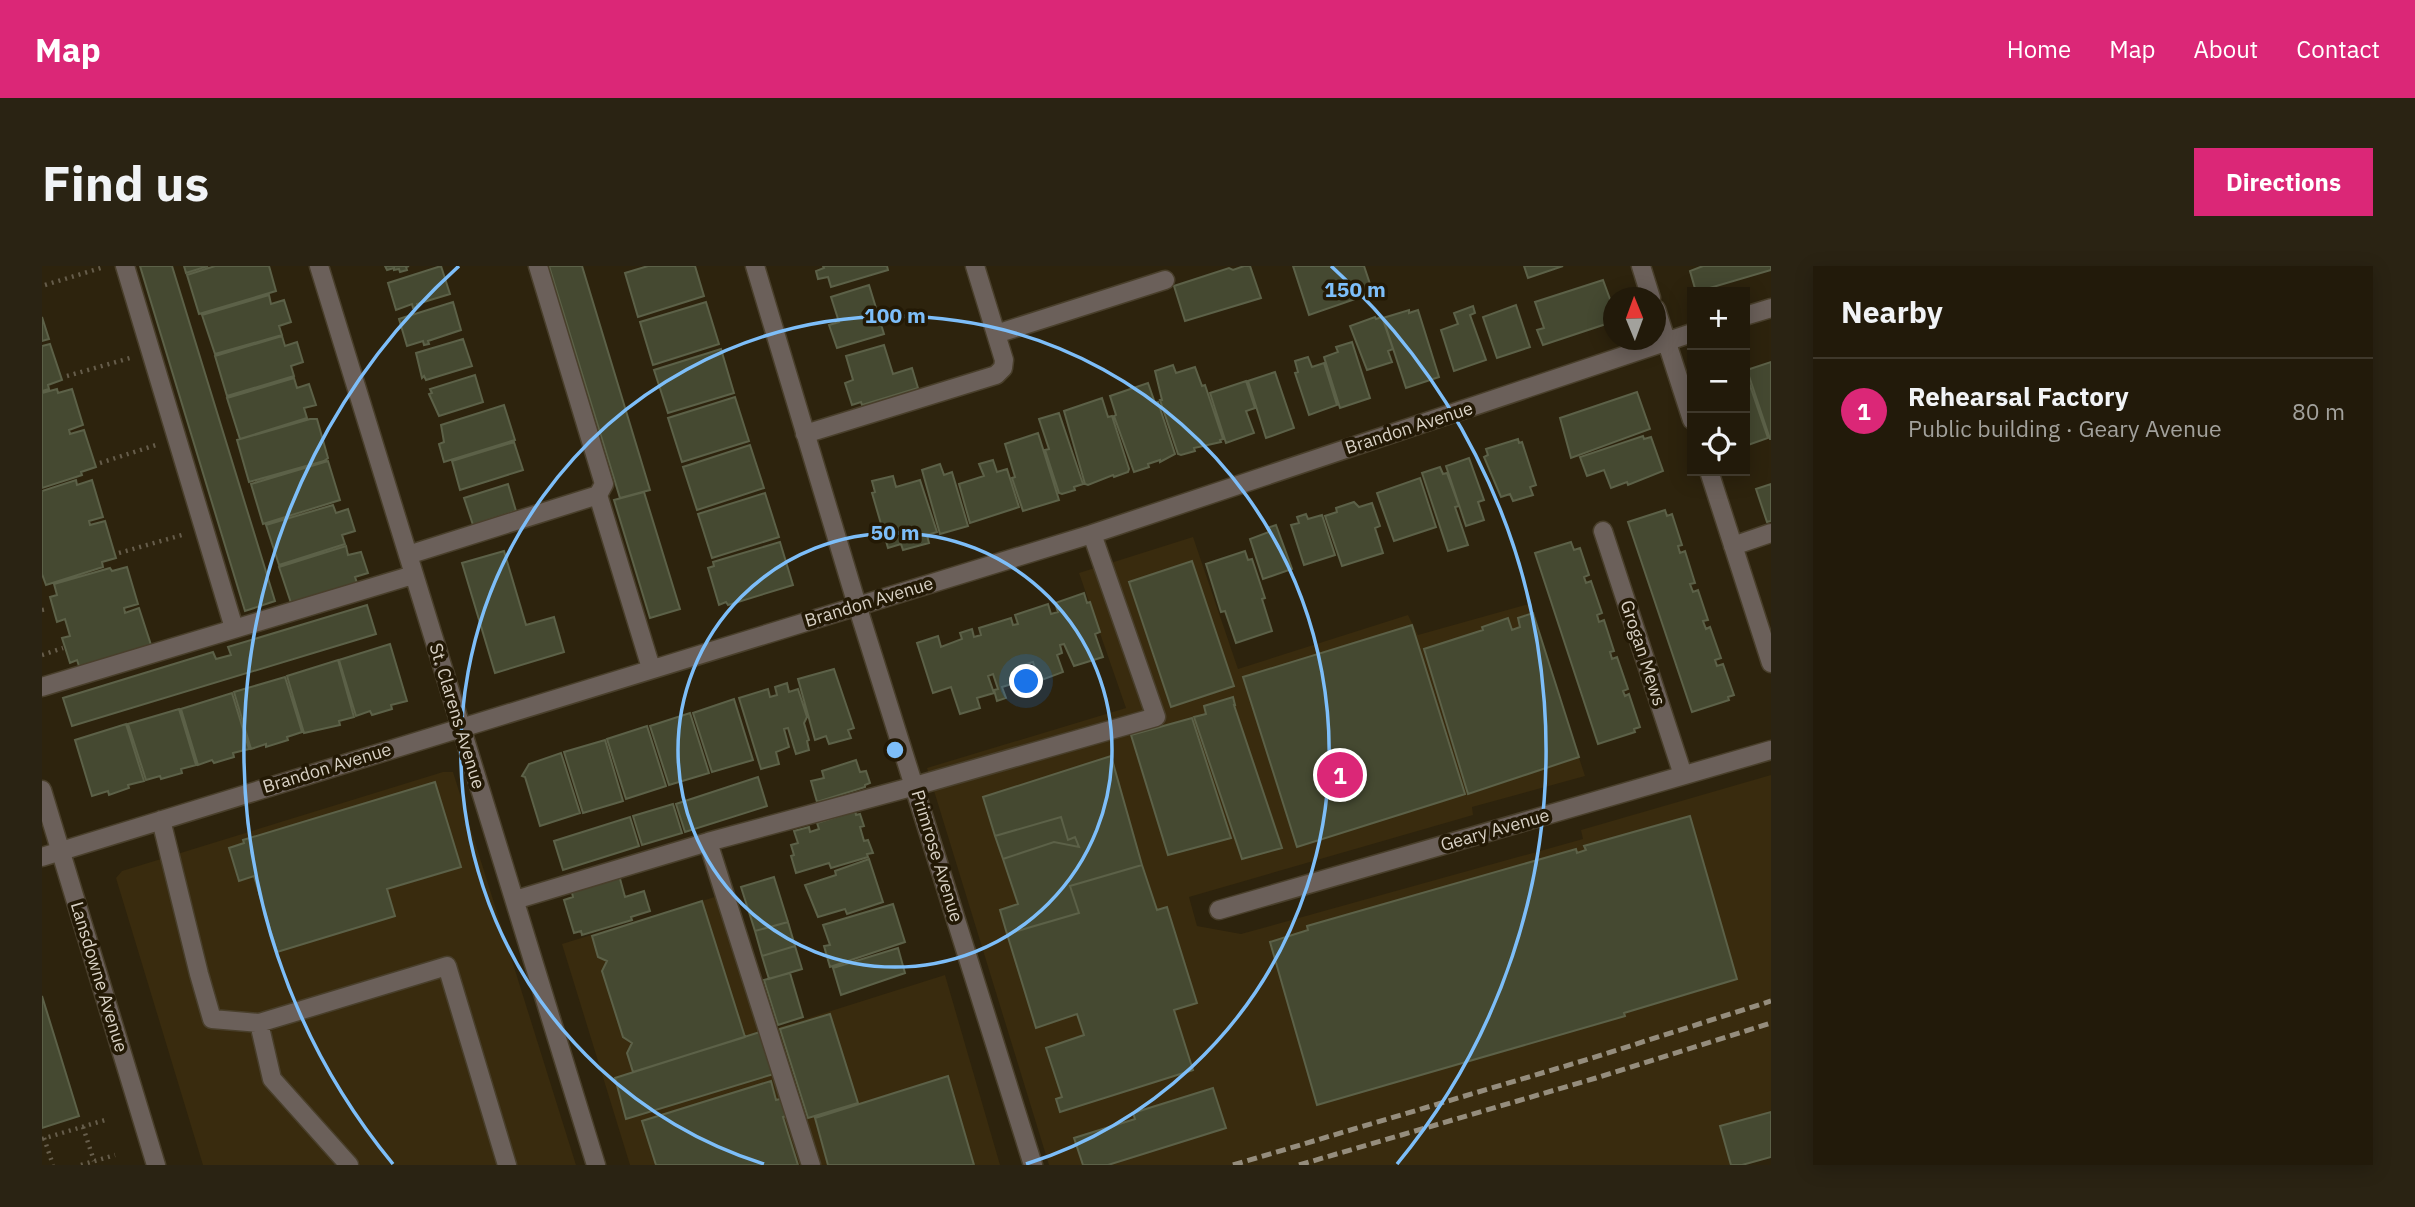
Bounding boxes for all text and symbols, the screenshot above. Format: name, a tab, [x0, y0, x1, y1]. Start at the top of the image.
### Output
text: Map	[35, 28, 101, 71]
text: Home	[2007, 33, 2071, 65]
text: Map	[2109, 33, 2155, 65]
text: About	[2193, 33, 2258, 65]
text: Contact	[2296, 33, 2380, 65]
button: Directions	[2194, 148, 2373, 216]
text: Find us	[42, 151, 209, 214]
text: 150 m	[1324, 275, 1386, 303]
north arrow	[1603, 287, 1666, 350]
map controls	[1687, 287, 1750, 476]
button: +	[1687, 287, 1750, 350]
text: Nearby	[1841, 292, 1943, 331]
text: 100 m	[864, 301, 926, 329]
button: −	[1687, 350, 1750, 413]
text: Rehearsal Factory	[1908, 379, 2129, 413]
street label: Brandon Avenue	[1342, 396, 1476, 459]
text: 1	[1857, 396, 1871, 426]
text: 80 m	[2292, 396, 2345, 426]
button: locate	[1687, 413, 1750, 476]
text: Public building · Geary Avenue	[1908, 413, 2222, 443]
text: 50 m	[871, 518, 919, 546]
street label: Brandon Avenue	[802, 571, 936, 632]
street label: Grogan Mews	[1616, 597, 1671, 709]
street label: St. Clarens Avenue	[424, 640, 491, 792]
your location	[1009, 664, 1043, 698]
street label: Brandon Avenue	[260, 737, 394, 798]
centre of rings	[883, 738, 907, 762]
pin: 1	[1317, 749, 1363, 801]
street label: Primrose Avenue	[906, 787, 969, 925]
street label: Geary Avenue	[1438, 803, 1552, 856]
street label: Lansdowne Avenue	[66, 899, 133, 1055]

